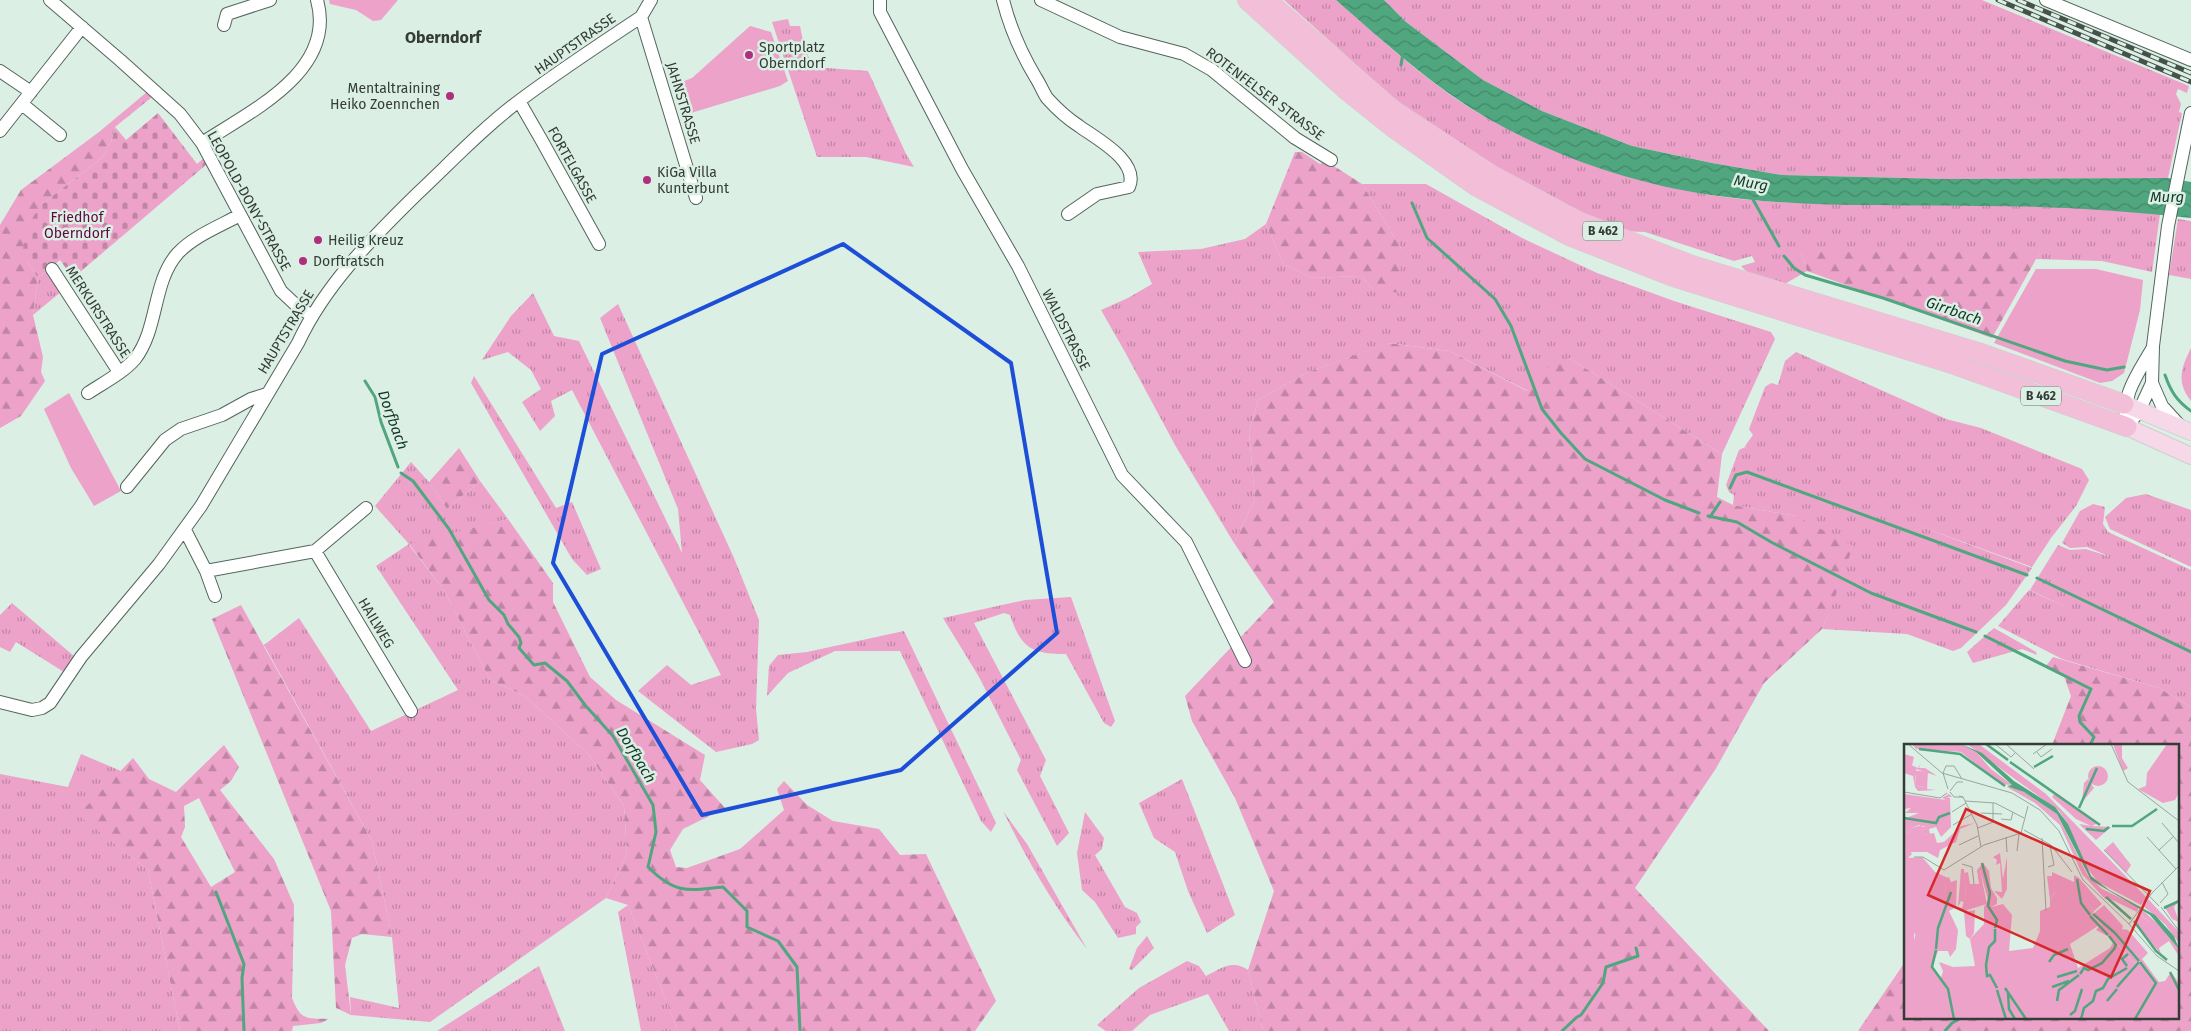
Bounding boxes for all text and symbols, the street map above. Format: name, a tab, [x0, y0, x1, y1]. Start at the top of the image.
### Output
street label: HAUPTSTRASSE	[531, 10, 619, 78]
district label: Oberndorf	[405, 28, 482, 47]
place label: Sportplatz Oberndorf	[759, 39, 826, 72]
street label: ROTENFELSER STRASSE	[1202, 44, 1328, 144]
marker: Sportplatz Oberndorf	[743, 49, 755, 61]
street label: JAHNSTRASSE	[662, 60, 704, 146]
place label: Mentaltraining Heiko Zoennchen	[330, 80, 441, 113]
marker: Mentaltraining Heiko Zoennchen	[444, 90, 456, 102]
street label: FORTELGASSE	[544, 124, 600, 206]
street label: LEOPOLD-DONY-STRASSE	[203, 128, 295, 274]
place label: KiGa Villa Kunterbunt	[657, 164, 730, 197]
water label: Murg	[1733, 171, 1769, 195]
marker: KiGa Villa Kunterbunt	[641, 174, 653, 186]
water label: Murg	[2150, 188, 2184, 206]
park label: Friedhof Oberndorf	[44, 209, 111, 242]
road number: B 462	[1583, 222, 1623, 240]
place label: Heilig Kreuz	[328, 232, 403, 249]
marker: Heilig Kreuz	[312, 234, 324, 246]
place label: Dorftratsch	[313, 253, 384, 270]
marker: Dorftratsch	[297, 255, 309, 267]
street label: MERKURSTRASSE	[62, 263, 134, 361]
street label: WALDSTRASSE	[1038, 286, 1094, 374]
street label: HAUPTSTRASSE	[254, 287, 318, 377]
water label: Girrbach	[1924, 293, 1984, 329]
road number: B 462	[2021, 386, 2061, 406]
water label: Dorfbach	[374, 388, 412, 452]
street label: HAILWEG	[354, 595, 398, 651]
water label: Dorfbach	[612, 724, 660, 786]
inset map	[1904, 744, 2178, 1018]

